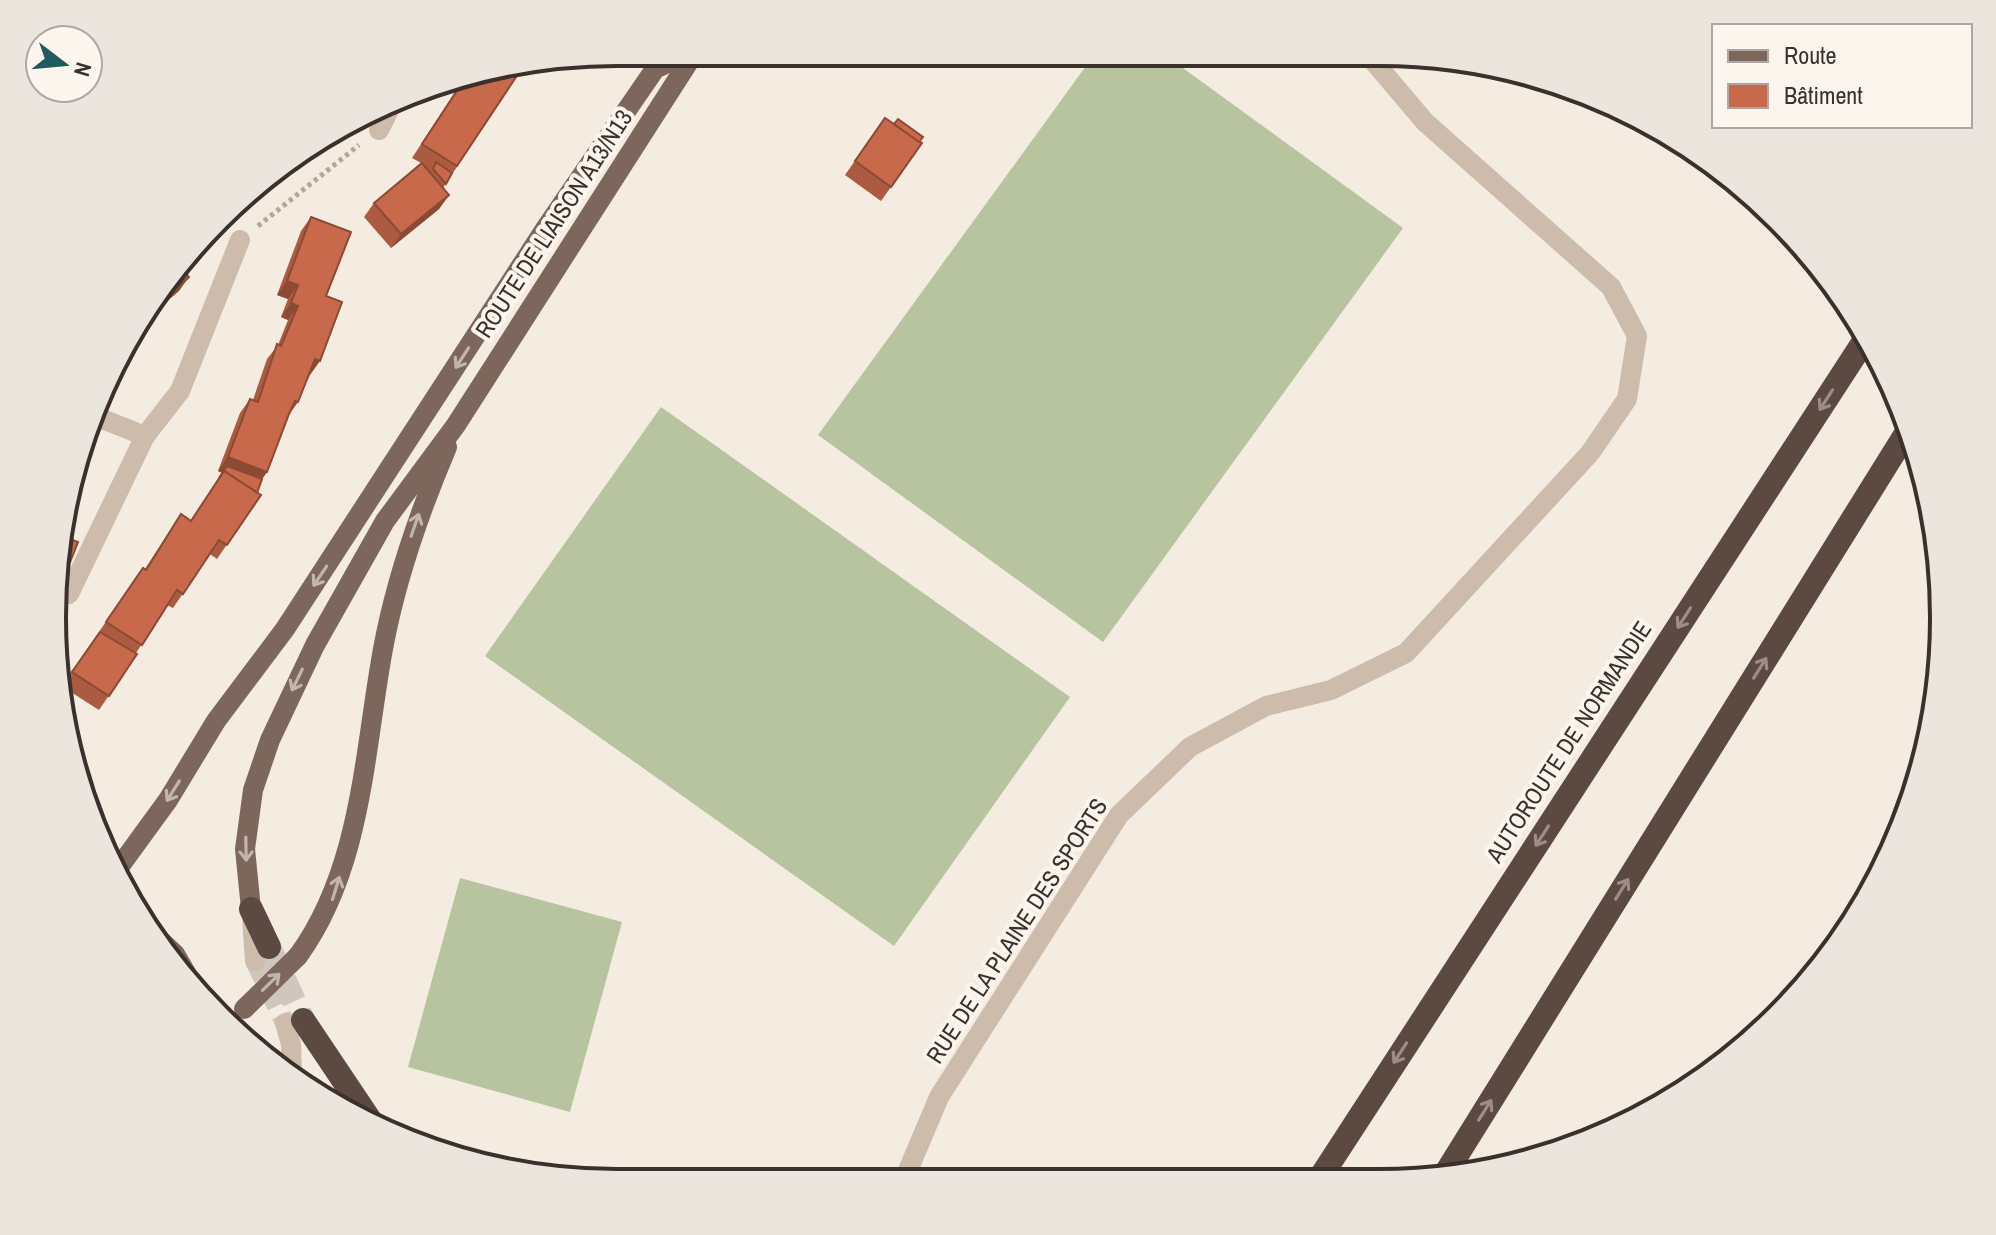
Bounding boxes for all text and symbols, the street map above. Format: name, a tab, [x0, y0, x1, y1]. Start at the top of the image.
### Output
north arrow	[24, 24, 104, 104]
legend	[1712, 24, 1972, 128]
text: Route	[1784, 39, 1837, 71]
text: N	[67, 59, 99, 80]
text: Bâtiment	[1784, 79, 1863, 111]
street label: ROUTE DE LIAISON A13/N13	[467, 103, 639, 344]
one-way arrow	[453, 346, 469, 369]
one-way arrow	[1817, 388, 1833, 411]
one-way arrow	[408, 513, 423, 538]
one-way arrow	[312, 564, 328, 587]
one-way arrow	[1675, 606, 1691, 629]
street label: AUTOROUTE DE NORMANDIE	[1477, 615, 1658, 869]
one-way arrow	[1752, 657, 1768, 680]
one-way arrow	[289, 668, 304, 692]
one-way arrow	[165, 779, 181, 802]
street label: RUE DE LA PLAINE DES SPORTS	[918, 792, 1114, 1069]
one-way arrow	[1533, 824, 1550, 846]
one-way arrow	[238, 835, 254, 862]
one-way arrow	[329, 875, 344, 900]
one-way arrow	[1615, 878, 1631, 901]
one-way arrow	[261, 973, 280, 992]
one-way arrow	[1391, 1042, 1408, 1064]
one-way arrow	[1478, 1099, 1494, 1122]

